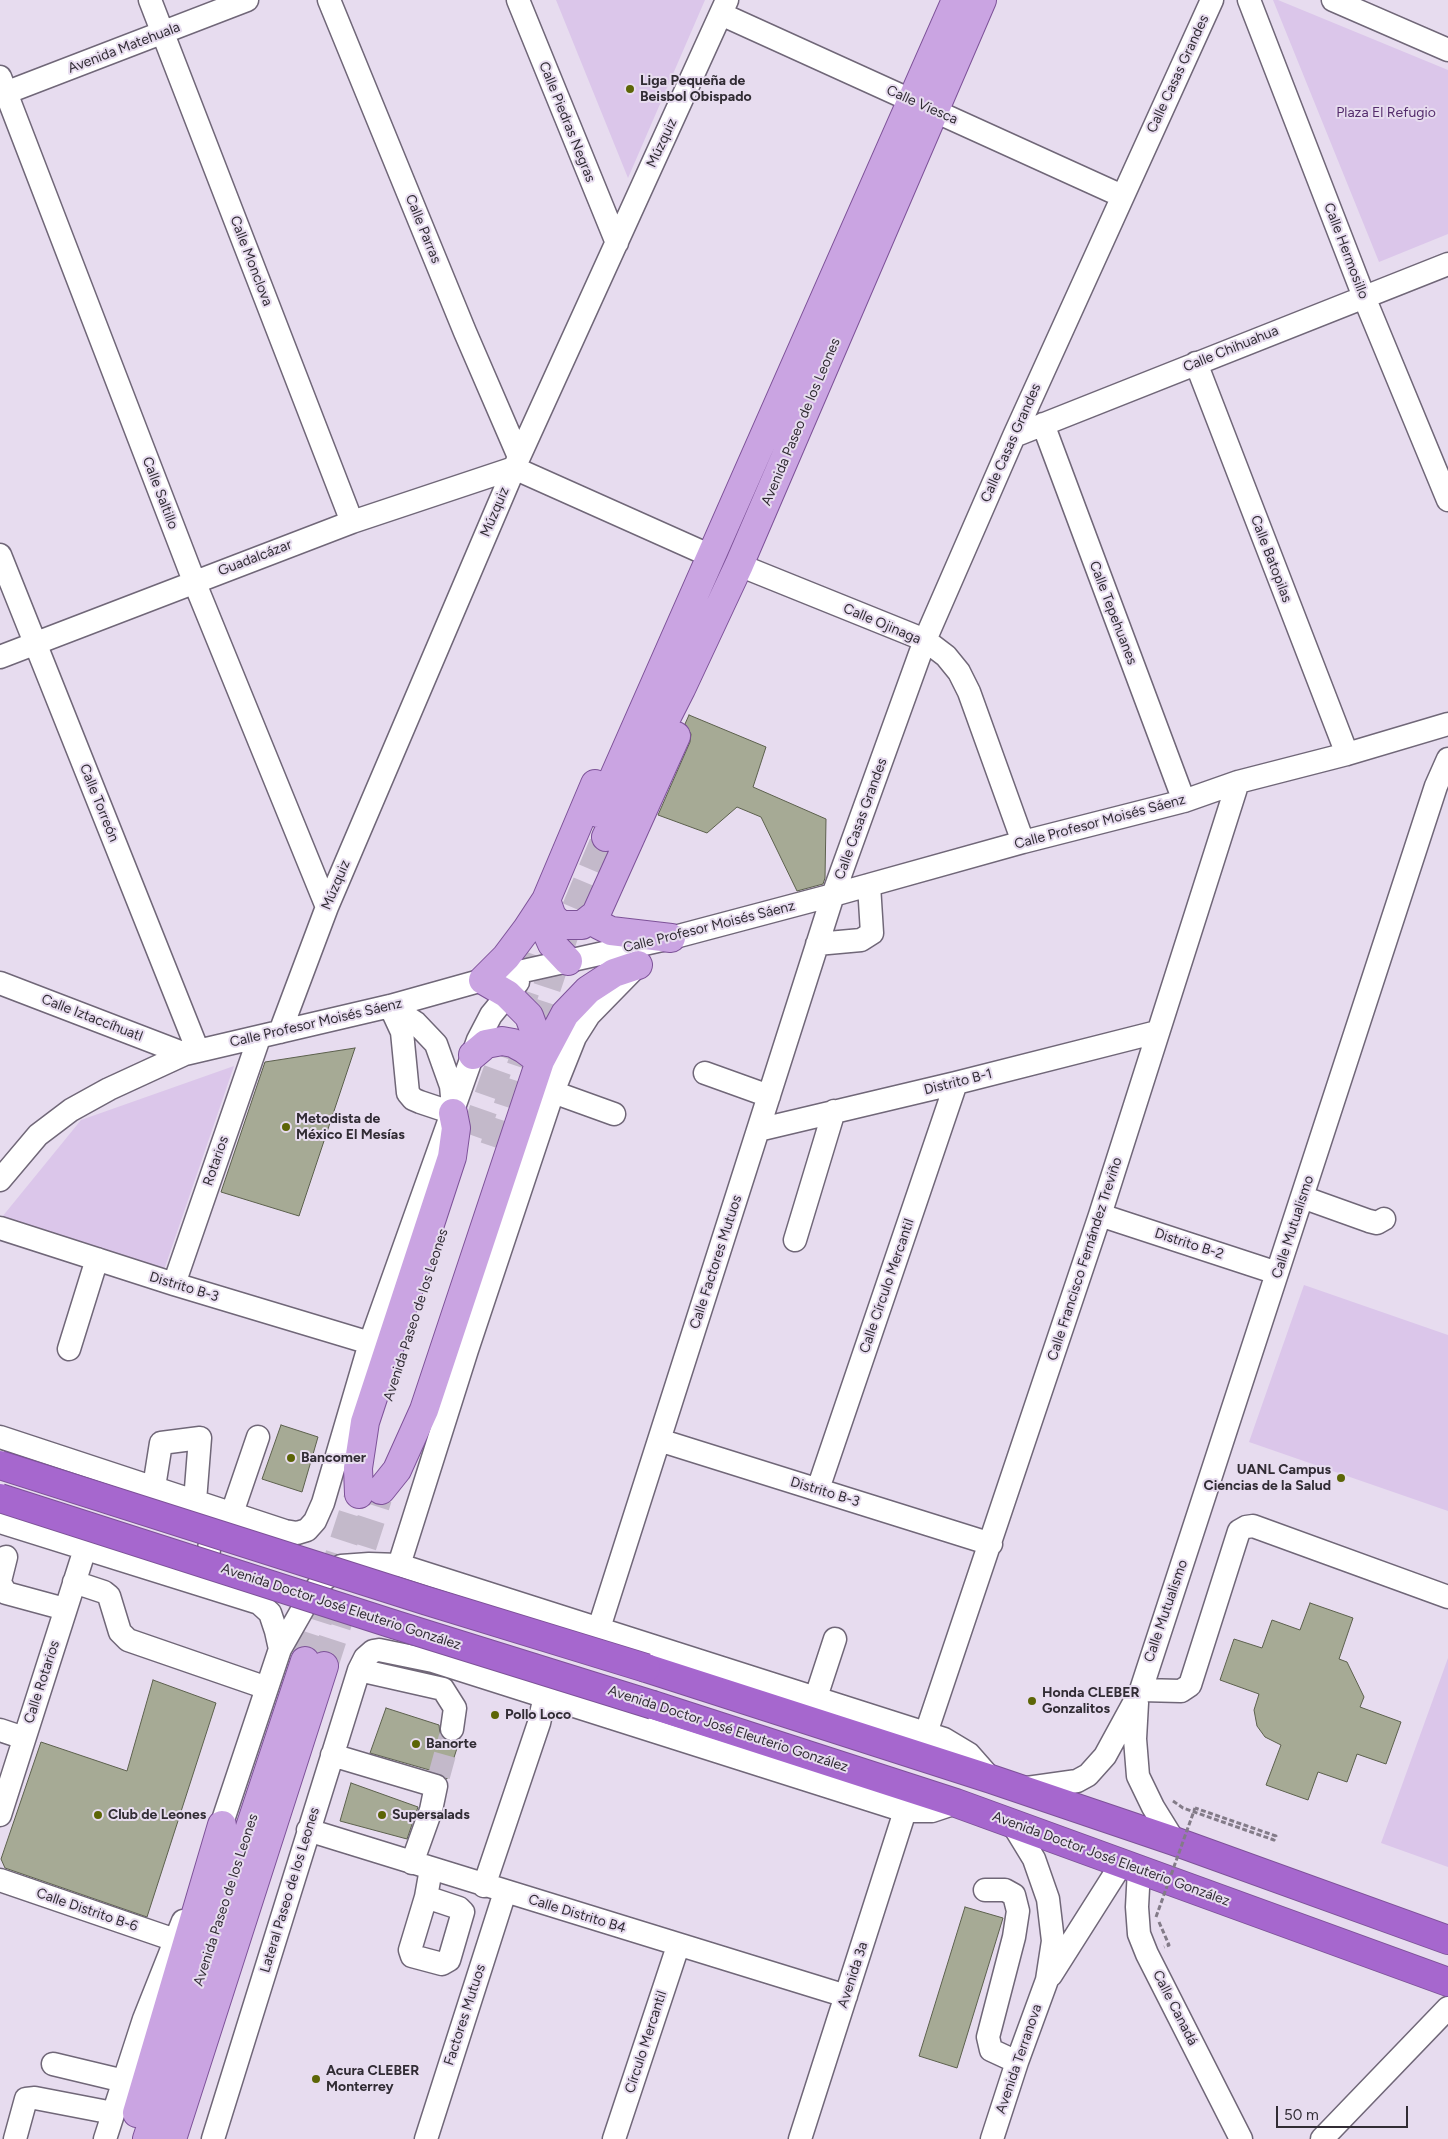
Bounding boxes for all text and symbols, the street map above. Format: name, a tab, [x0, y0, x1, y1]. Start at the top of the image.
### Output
street label: Calle Casas Grandes	[1143, 12, 1213, 136]
street label: Avenida Matehuala	[66, 19, 182, 77]
street label: Calle Piedras Negras	[535, 59, 599, 185]
place label: Liga Pequeña de Beisbol Obispado	[640, 73, 752, 105]
street label: Calle Viesca	[884, 82, 960, 128]
marker: Liga Pequeña de Beisbol Obispado	[624, 83, 636, 95]
park label: Plaza El Refugio	[1336, 105, 1436, 121]
street label: Múzquiz	[643, 116, 681, 170]
street label: Calle Parras	[402, 192, 444, 266]
street label: Calle Hermosillo	[1320, 201, 1372, 301]
street label: Calle Monclova	[226, 214, 276, 308]
street label: Calle Chihuahua	[1181, 322, 1281, 376]
street label: Avenida Paseo de los Leones	[758, 336, 844, 508]
street label: Calle Casas Grandes	[977, 381, 1045, 505]
street label: Calle Saltillo	[139, 454, 181, 532]
street label: Múzquiz	[477, 485, 513, 539]
street label: Calle Batopilas	[1247, 513, 1295, 605]
street label: Guadalcázar	[216, 536, 294, 580]
street label: Calle Tepehuanes	[1086, 559, 1140, 667]
street label: Calle Ojinaga	[841, 600, 923, 648]
street label: Calle Casas Grandes	[831, 756, 891, 882]
street label: Calle Torreón	[76, 762, 122, 844]
street label: Calle Profesor Moisés Sáenz	[1013, 791, 1187, 853]
street label: Múzquiz	[318, 858, 354, 912]
street label: Calle Profesor Moisés Sáenz	[621, 898, 797, 956]
street label: Calle Iztaccíhuatl	[39, 991, 145, 1045]
street label: Calle Profesor Moisés Sáenz	[228, 995, 404, 1051]
street label: Distrito B-1	[922, 1065, 994, 1099]
place label: Metodista de México El Mesías	[296, 1111, 405, 1144]
marker: Metodista de México El Mesías	[280, 1121, 292, 1133]
street label: Rotarios	[200, 1134, 232, 1188]
street label: Calle Francisco Fernández Treviño	[1044, 1155, 1126, 1363]
street label: Calle Mutualismo	[1268, 1173, 1318, 1281]
street label: Calle Factores Mutuos	[686, 1193, 746, 1331]
street label: Calle Círculo Mercantil	[856, 1217, 918, 1355]
street label: Distrito B-2	[1152, 1225, 1226, 1263]
street label: Avenida Paseo de los Leones	[380, 1227, 452, 1403]
street label: Distrito B-3	[147, 1269, 221, 1305]
place label: Bancomer	[301, 1450, 366, 1466]
marker: Bancomer	[285, 1452, 297, 1464]
place label: UANL Campus Ciencias de la Salud	[1204, 1462, 1331, 1494]
marker: UANL Campus Ciencias de la Salud	[1335, 1472, 1347, 1484]
street label: Distrito B-3	[788, 1474, 862, 1510]
street label: Calle Mutualismo	[1141, 1558, 1191, 1664]
street label: Avenida Doctor José Eleuterio González	[219, 1560, 463, 1654]
street label: Calle Rotarios	[21, 1638, 63, 1726]
street label: Avenida Doctor José Eleuterio González	[606, 1682, 850, 1776]
place label: Honda CLEBER Gonzalitos	[1042, 1685, 1139, 1718]
marker: Honda CLEBER Gonzalitos	[1026, 1695, 1038, 1707]
place label: Pollo Loco	[505, 1707, 571, 1723]
marker: Pollo Loco	[489, 1709, 501, 1721]
place label: Banorte	[426, 1736, 477, 1752]
marker: Banorte	[410, 1738, 422, 1750]
street label: Lateral Paseo de los Leones	[257, 1805, 323, 1975]
place label: Club de Leones	[108, 1807, 206, 1823]
place label: Supersalads	[392, 1807, 470, 1823]
street label: Avenida Doctor José Eleuterio González	[990, 1808, 1232, 1910]
marker: Club de Leones	[92, 1809, 104, 1821]
marker: Supersalads	[376, 1809, 388, 1821]
street label: Avenida Paseo de los Leones	[190, 1812, 262, 1988]
street label: Calle Distrito B-6	[34, 1885, 140, 1935]
street label: Calle Distrito B4	[526, 1891, 628, 1937]
street label: Avenida 3a	[834, 1940, 872, 2010]
street label: Factores Mutuos	[441, 1962, 489, 2068]
street label: Calle Canadá	[1149, 1968, 1201, 2048]
street label: Círculo Mercantil	[622, 1989, 670, 2095]
street label: Avenida Terranova	[992, 2002, 1046, 2116]
place label: Acura CLEBER Monterrey	[326, 2063, 419, 2096]
marker: Acura CLEBER Monterrey	[310, 2073, 322, 2085]
scale bar	[1278, 2096, 1410, 2128]
text: 50 m	[1284, 2106, 1319, 2124]

